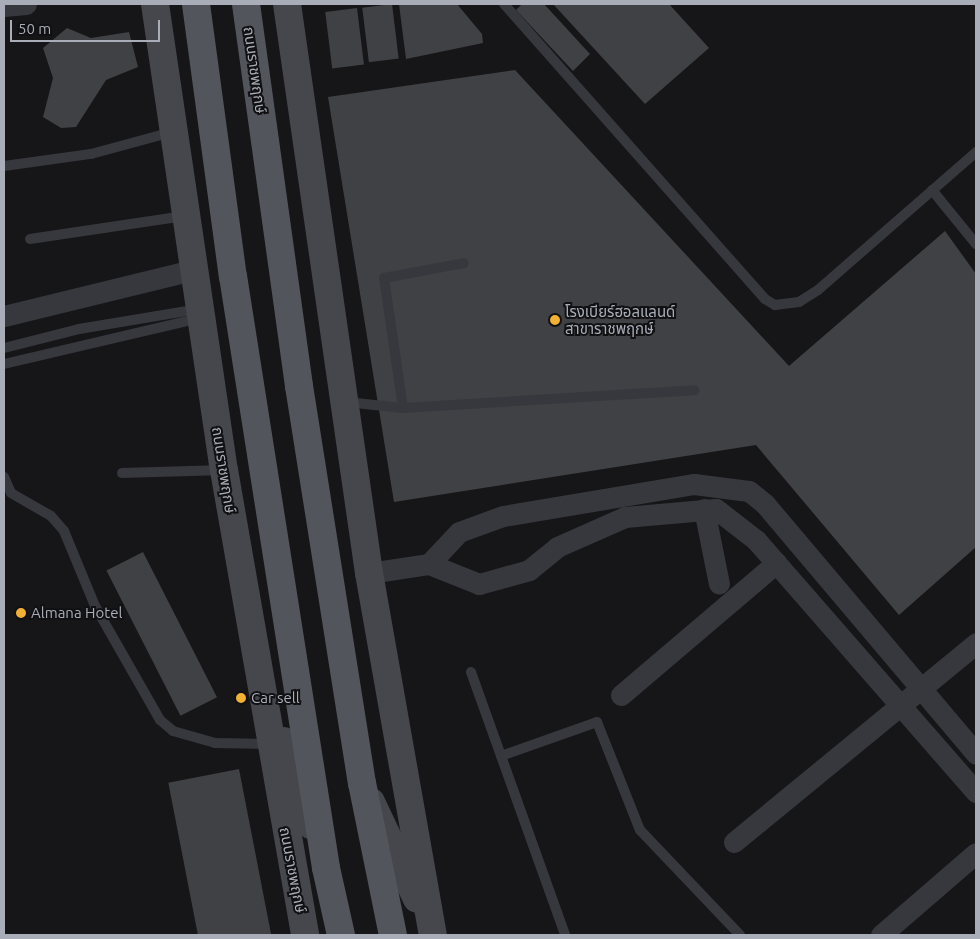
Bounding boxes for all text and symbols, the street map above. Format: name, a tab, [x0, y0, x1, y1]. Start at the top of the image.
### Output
scale bar	[12, 10, 162, 42]
text: 50 m	[18, 20, 51, 37]
street label: ถนนราชพฤกษ์	[240, 26, 270, 114]
place label: โรงเบียร์ฮอลแลนด์ สาขาราชพฤกษ์	[565, 302, 675, 337]
marker: โรงเบียร์ฮอลแลนด์ สาขาราชพฤกษ์	[549, 314, 561, 326]
street label: ถนนราชพฤกษ์	[208, 426, 240, 514]
place label: Almana Hotel	[31, 604, 122, 622]
marker: Almana Hotel	[15, 607, 27, 619]
place label: Car sell	[251, 689, 300, 707]
marker: Car sell	[235, 692, 247, 704]
street label: ถนนราชพฤกษ์	[276, 826, 310, 914]

